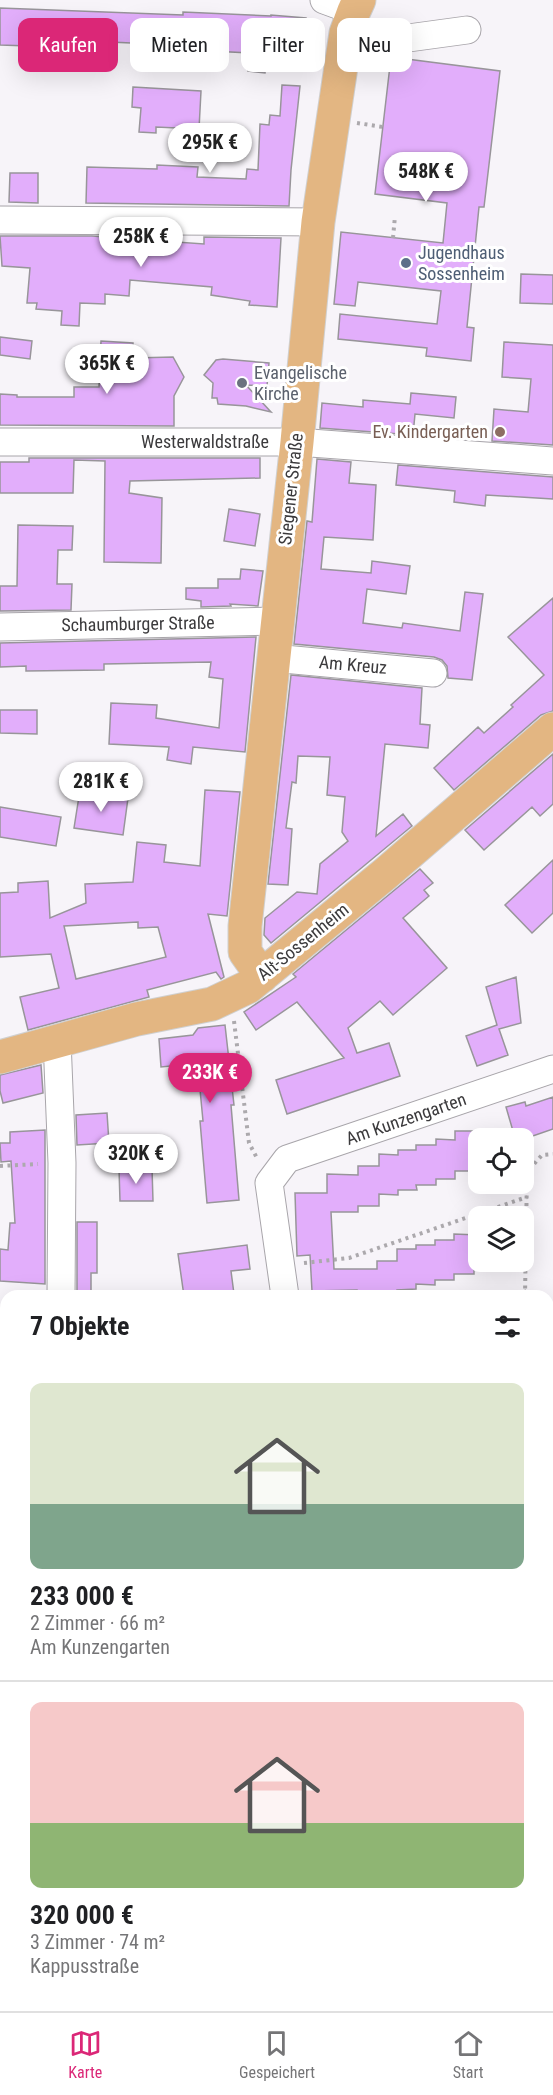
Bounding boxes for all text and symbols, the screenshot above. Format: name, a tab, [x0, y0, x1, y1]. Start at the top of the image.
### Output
chip: Kaufen	[18, 18, 118, 72]
chip: Mieten	[130, 18, 229, 72]
chip: Filter	[241, 18, 325, 72]
chip: Neu	[337, 18, 412, 72]
pin: 295K €	[161, 123, 259, 174]
text: 295K €	[182, 130, 238, 154]
pin: 548K €	[377, 152, 475, 203]
text: 548K €	[398, 159, 454, 183]
pin: 258K €	[92, 217, 190, 268]
text: 258K €	[113, 224, 169, 248]
place label: Jugendhaus Sossenheim	[418, 242, 505, 284]
marker: Jugendhaus Sossenheim	[399, 256, 413, 270]
pin: 365K €	[58, 344, 156, 395]
text: 365K €	[79, 351, 135, 375]
place label: Evangelische Kirche	[254, 362, 347, 404]
marker: Evangelische Kirche	[235, 376, 249, 390]
place label: Ev. Kindergarten	[372, 421, 488, 442]
marker: Ev. Kindergarten	[493, 425, 507, 439]
street label: Westerwaldstraße	[141, 431, 269, 452]
street label: Siegener Straße	[274, 432, 307, 546]
street label: Schaumburger Straße	[61, 612, 215, 635]
street label: Am Kreuz	[318, 651, 388, 678]
pin: 281K €	[52, 762, 150, 813]
text: 281K €	[73, 769, 129, 793]
street label: Alt-Sossenheim	[253, 899, 352, 985]
pin: 233K €	[161, 1053, 259, 1104]
text: 233K €	[182, 1060, 238, 1084]
street label: Am Kunzengarten	[343, 1088, 469, 1149]
map controls	[468, 1128, 534, 1272]
button: locate	[468, 1128, 534, 1194]
pin: 320K €	[87, 1134, 185, 1185]
text: 320K €	[108, 1141, 164, 1165]
button: layers	[468, 1206, 534, 1272]
icon: filters	[491, 1310, 524, 1343]
text: 7 Objekte	[30, 1311, 129, 1341]
icon: home	[223, 1422, 331, 1530]
text: 233 000 €	[30, 1581, 134, 1611]
text: 2 Zimmer · 66 m²	[30, 1611, 165, 1635]
text: Am Kunzengarten	[30, 1635, 170, 1659]
icon: home	[223, 1741, 331, 1849]
text: 320 000 €	[30, 1900, 134, 1930]
text: 3 Zimmer · 74 m²	[30, 1930, 165, 1954]
text: Kappusstraße	[30, 1954, 139, 1978]
tab: Karte	[68, 2027, 102, 2082]
tab: Gespeichert	[239, 2027, 315, 2082]
tab: Start	[452, 2027, 485, 2082]

